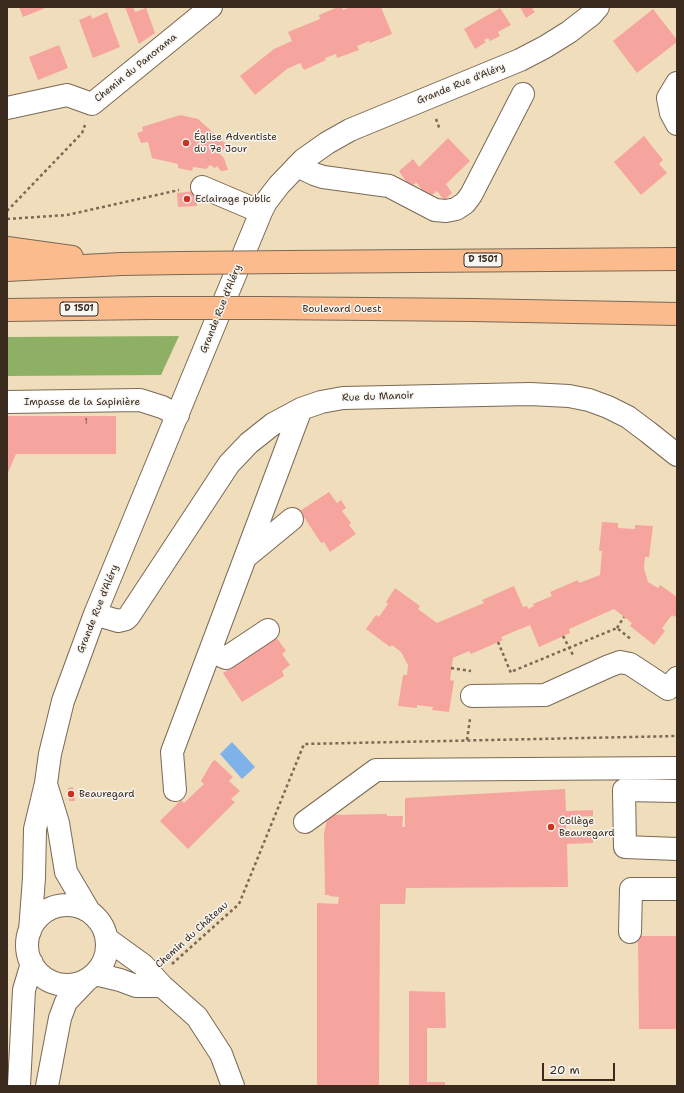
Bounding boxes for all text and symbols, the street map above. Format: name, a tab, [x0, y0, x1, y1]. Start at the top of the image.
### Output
street label: Chemin du Panorama	[92, 31, 180, 105]
street label: Grande Rue d'Aléry	[415, 61, 507, 107]
place label: Église Adventiste du 7e Jour	[194, 131, 277, 154]
marker: Église Adventiste du 7e Jour	[181, 138, 191, 148]
place label: Eclairage public	[195, 193, 271, 205]
marker: Eclairage public	[182, 194, 192, 204]
road number: D 1501	[464, 253, 502, 267]
street label: Grande Rue d'Aléry	[198, 263, 244, 355]
road number: D 1501	[60, 302, 98, 316]
street label: Boulevard Ouest	[302, 303, 382, 315]
street label: Rue du Manoir	[342, 390, 414, 404]
street label: Impasse de la Sapinière	[24, 396, 140, 408]
house number: 1	[84, 417, 88, 427]
street label: Grande Rue d'Aléry	[75, 563, 121, 655]
place label: Beauregard	[79, 788, 135, 800]
marker: Beauregard	[66, 789, 76, 799]
place label: Collège Beauregard	[559, 815, 615, 838]
marker: Collège Beauregard	[546, 822, 556, 832]
street label: Chemin du Château	[153, 899, 231, 971]
scale bar	[544, 1055, 617, 1081]
text: 20 m	[549, 1062, 580, 1078]

